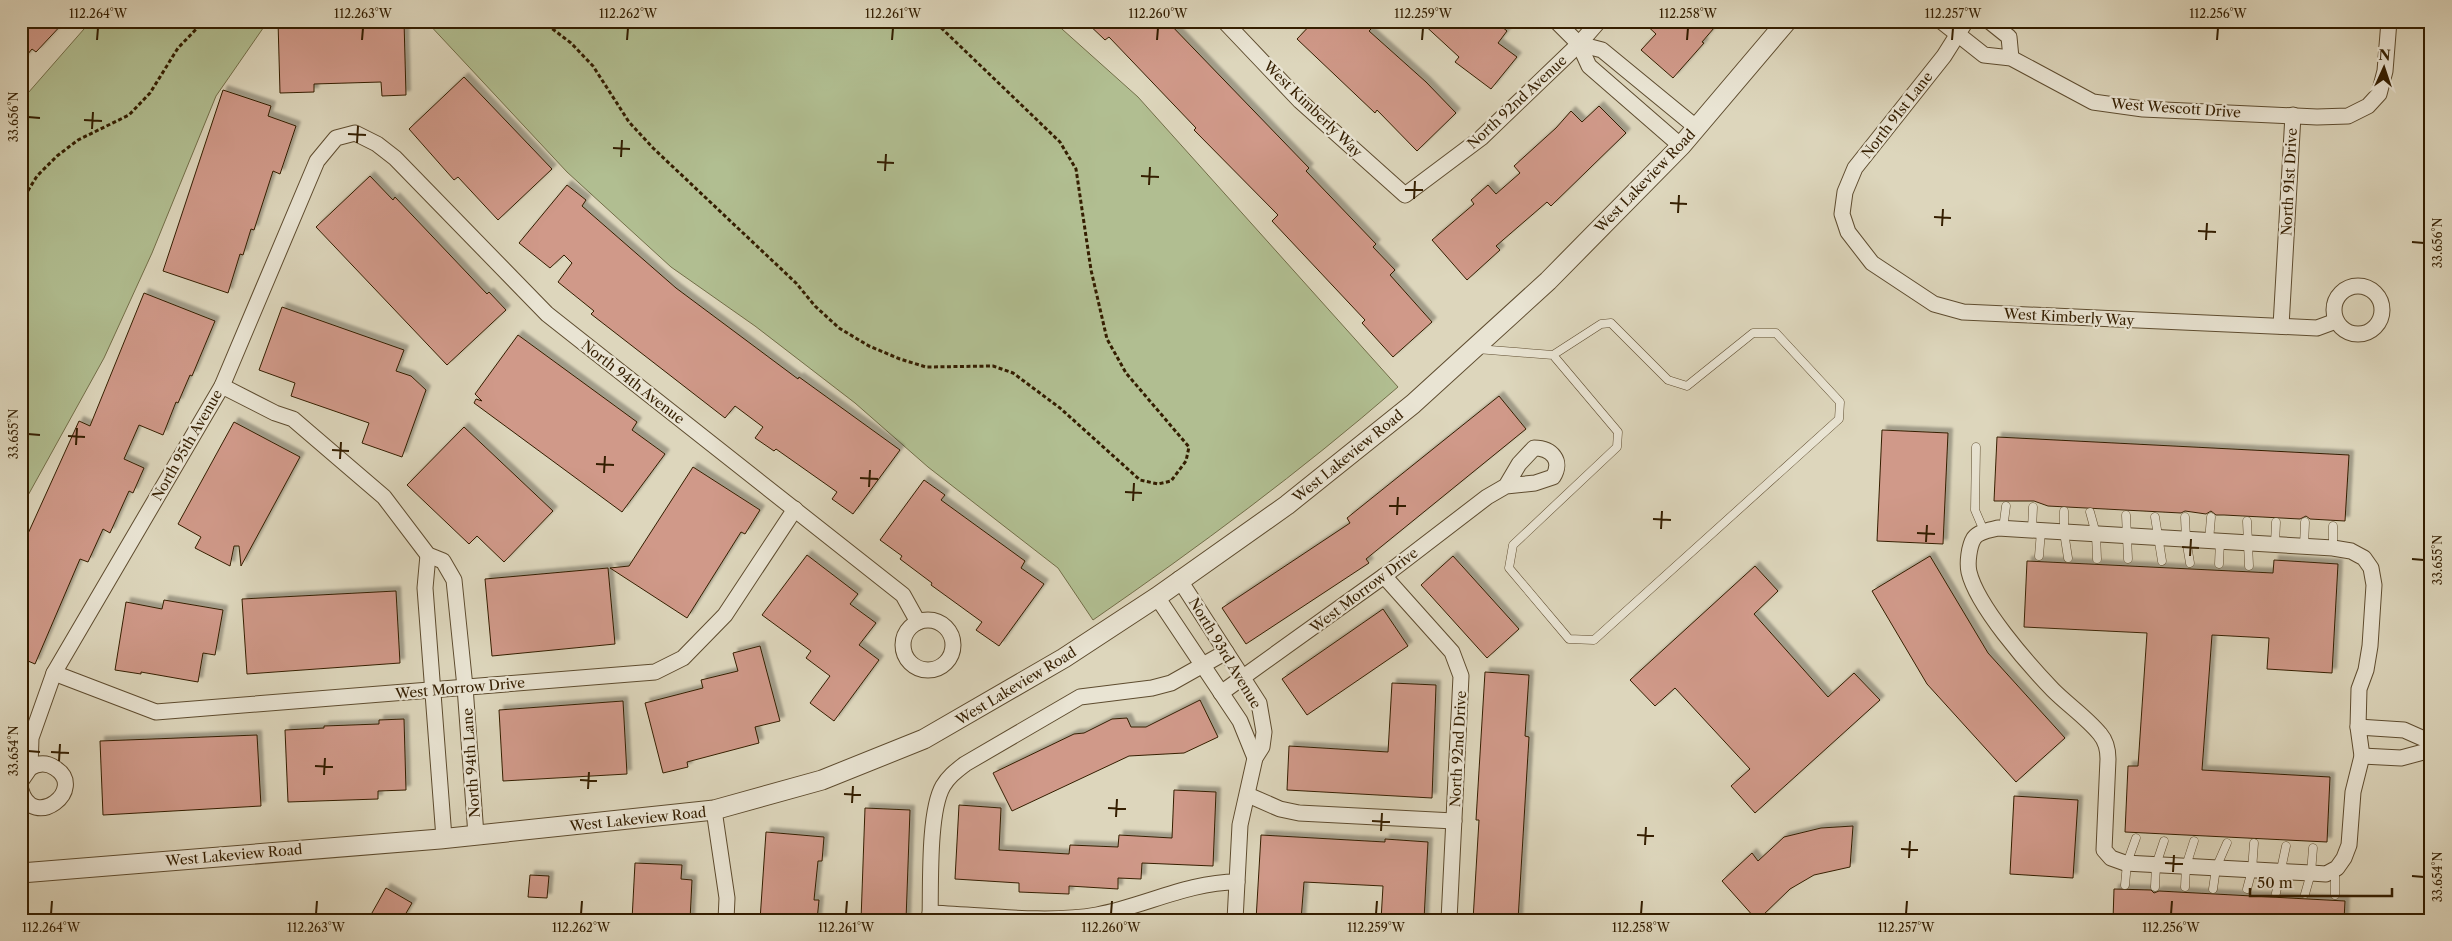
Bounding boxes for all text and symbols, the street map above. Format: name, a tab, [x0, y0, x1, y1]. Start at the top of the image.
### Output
text: 112.264°W	[69, 6, 128, 21]
text: 112.263°W	[334, 6, 393, 21]
text: 112.262°W	[599, 6, 658, 21]
text: 112.261°W	[865, 6, 922, 21]
text: 112.260°W	[1129, 6, 1188, 21]
text: 112.259°W	[1394, 6, 1453, 21]
text: 112.258°W	[1659, 6, 1718, 21]
text: 112.257°W	[1925, 6, 1982, 21]
text: 112.256°W	[2189, 6, 2248, 21]
north arrow	[2360, 42, 2410, 92]
text: N	[2378, 46, 2391, 64]
street label: North 92nd Avenue	[1463, 51, 1571, 153]
street label: West Kimberly Way	[1259, 56, 1366, 161]
street label: North 91st Lane	[1858, 68, 1937, 162]
text: 33.656°N	[6, 92, 21, 142]
street label: West Wescott Drive	[2109, 94, 2242, 122]
street label: West Lakeview Road	[1590, 125, 1699, 237]
street label: North 91st Drive	[2277, 127, 2301, 237]
text: 33.656°N	[2430, 218, 2445, 268]
street label: West Kimberly Way	[2002, 305, 2135, 329]
street label: North 94th Avenue	[578, 336, 688, 428]
street label: North 95th Avenue	[148, 386, 226, 504]
street label: West Lakeview Road	[1288, 406, 1407, 507]
text: 33.655°N	[6, 409, 21, 459]
text: 33.655°N	[2430, 535, 2445, 585]
street label: West Morrow Drive	[1306, 544, 1421, 637]
street label: North 93rd Avenue	[1185, 594, 1265, 712]
street label: West Lakeview Road	[952, 643, 1080, 730]
street label: West Morrow Drive	[393, 673, 526, 703]
street label: North 92nd Drive	[1446, 690, 1470, 808]
street label: North 94th Lane	[458, 707, 484, 819]
text: 33.654°N	[6, 726, 21, 776]
street label: West Lakeview Road	[568, 803, 708, 835]
street label: West Lakeview Road	[164, 840, 304, 870]
text: 33.654°N	[2430, 852, 2445, 902]
scale bar	[2250, 866, 2392, 898]
text: 50 m	[2257, 873, 2293, 892]
text: 112.264°W	[22, 920, 81, 935]
text: 112.263°W	[287, 920, 346, 935]
text: 112.262°W	[552, 920, 611, 935]
text: 112.261°W	[818, 920, 875, 935]
text: 112.260°W	[1082, 920, 1141, 935]
text: 112.259°W	[1347, 920, 1406, 935]
text: 112.258°W	[1612, 920, 1671, 935]
text: 112.257°W	[1878, 920, 1935, 935]
text: 112.256°W	[2142, 920, 2201, 935]

